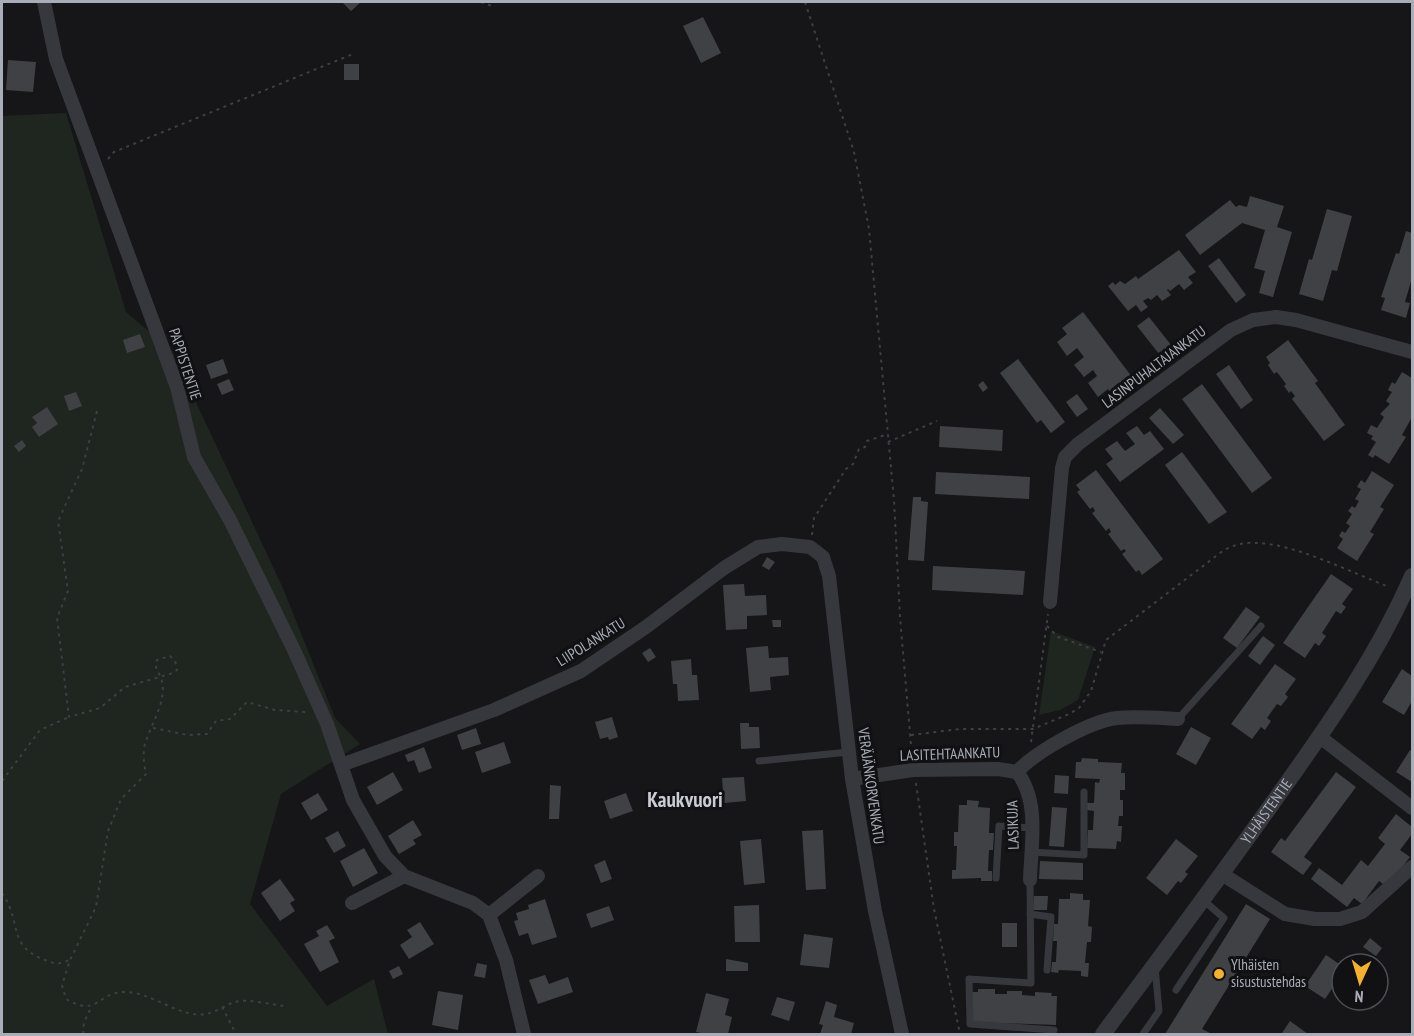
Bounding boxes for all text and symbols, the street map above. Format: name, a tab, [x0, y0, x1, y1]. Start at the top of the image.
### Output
street label: LASINPUHALTAJANKATU	[1098, 321, 1209, 412]
street label: PAPPISTENTIE	[165, 326, 206, 402]
street label: LIIPOLANKATU	[553, 613, 629, 670]
street label: VERÄJÄNKORVENKATU	[854, 726, 889, 845]
street label: LASITEHTAANKATU	[899, 742, 1001, 765]
street label: YLHÄISTENTIE	[1236, 775, 1296, 848]
district label: Kaukvuori	[647, 786, 723, 813]
street label: LASIKUJA	[1002, 799, 1023, 850]
north arrow	[1330, 952, 1390, 1012]
place label: Ylhäisten sisustustehdas	[1231, 955, 1306, 991]
marker: Ylhäisten sisustustehdas	[1212, 967, 1226, 981]
text: N	[1354, 987, 1364, 1007]

